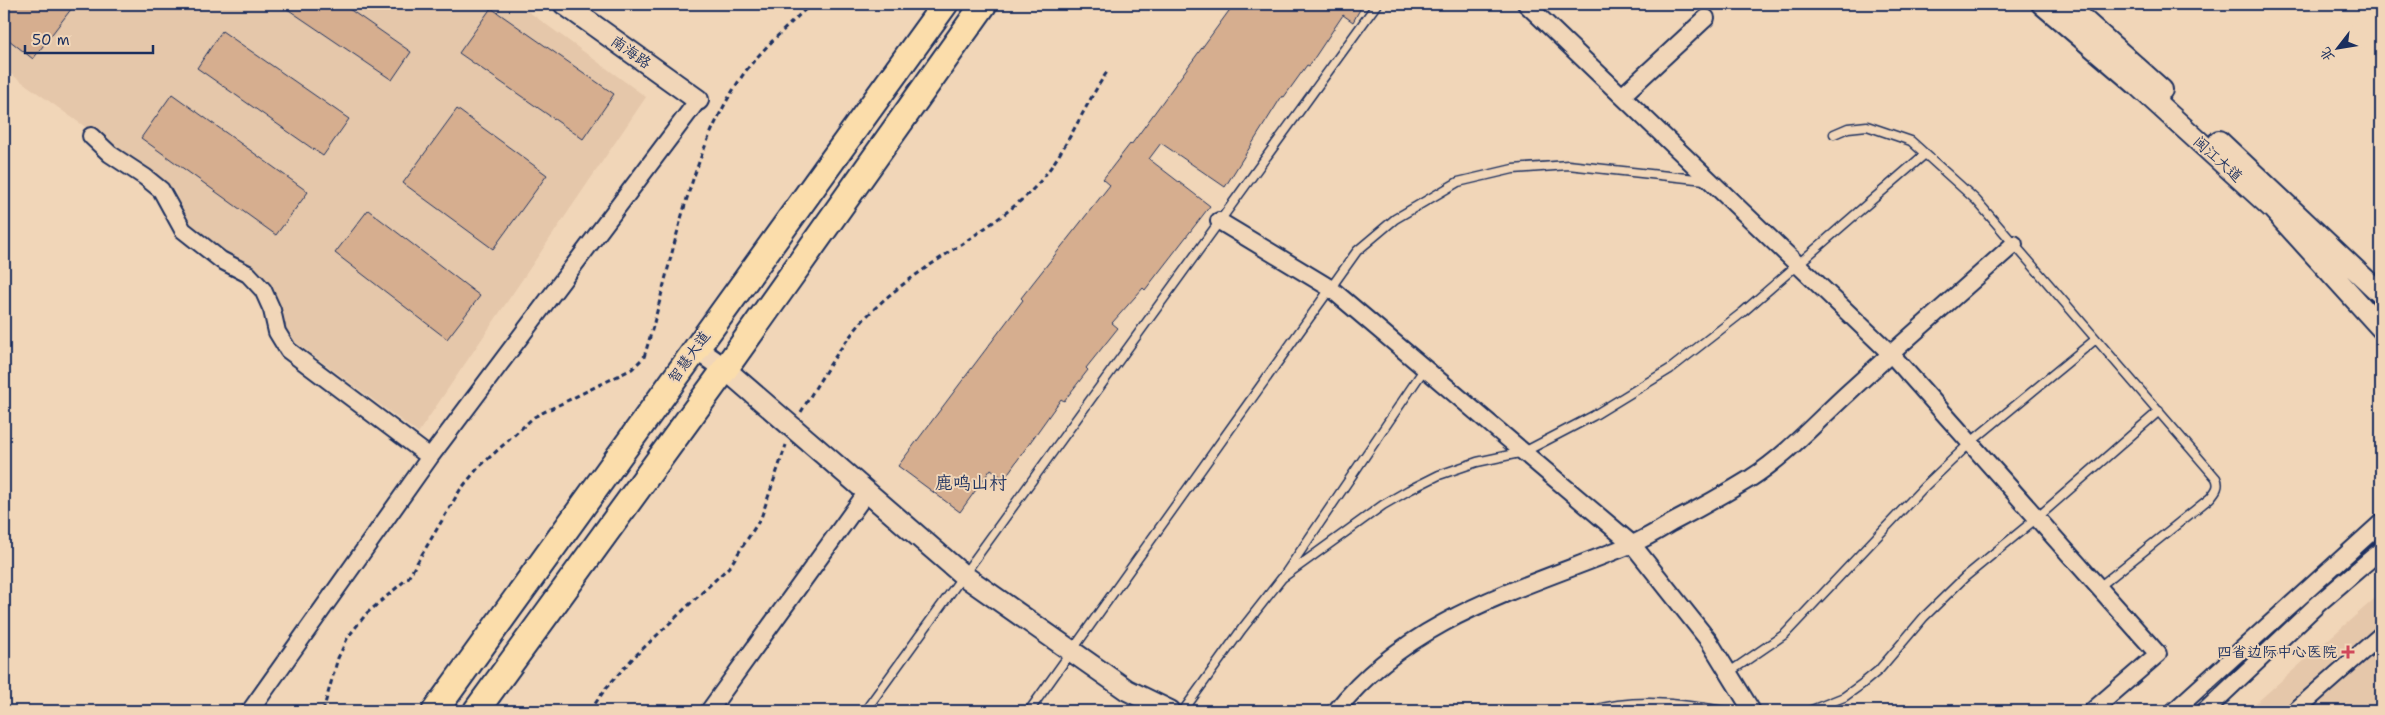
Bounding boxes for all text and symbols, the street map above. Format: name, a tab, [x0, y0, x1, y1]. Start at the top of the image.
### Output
scale bar	[25, 22, 152, 54]
north arrow	[2312, 22, 2362, 72]
text: 50 m	[32, 30, 70, 50]
street label: 南海路	[607, 31, 655, 73]
text: 北	[2316, 44, 2338, 65]
street label: 闽江大道	[2189, 131, 2247, 187]
street label: 智慧大道	[663, 327, 715, 387]
district label: 鹿鸣山村	[935, 471, 1007, 495]
place label: 四省边际中心医院	[2217, 642, 2337, 662]
marker: 四省边际中心医院	[2341, 645, 2355, 659]

